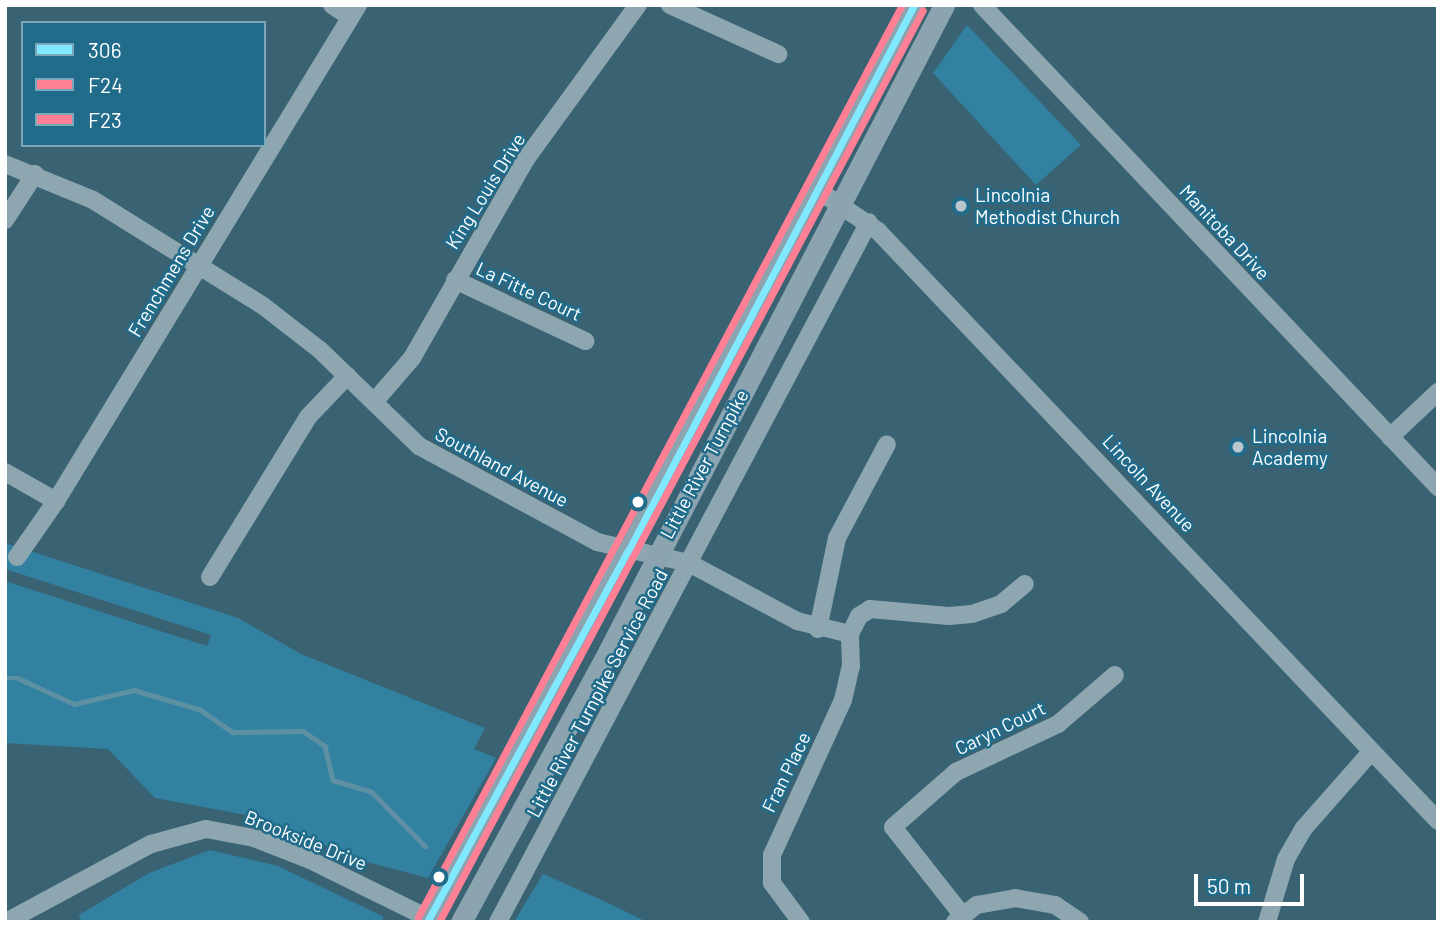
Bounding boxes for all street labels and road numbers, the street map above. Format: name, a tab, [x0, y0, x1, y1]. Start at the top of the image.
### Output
street label: King Louis Drive	[440, 129, 530, 253]
street label: Manitoba Drive	[1175, 180, 1275, 284]
street label: Frenchmens Drive	[123, 201, 219, 341]
street label: La Fitte Court	[473, 257, 585, 325]
street label: Little River Turnpike	[655, 385, 753, 543]
street label: Southland Avenue	[432, 422, 572, 512]
street label: Lincoln Avenue	[1098, 430, 1200, 536]
street label: Little River Turnpike Service Road	[522, 565, 672, 821]
street label: Caryn Court	[951, 696, 1049, 760]
street label: Fran Place	[757, 728, 815, 816]
street label: Brookside Drive	[242, 805, 370, 875]

